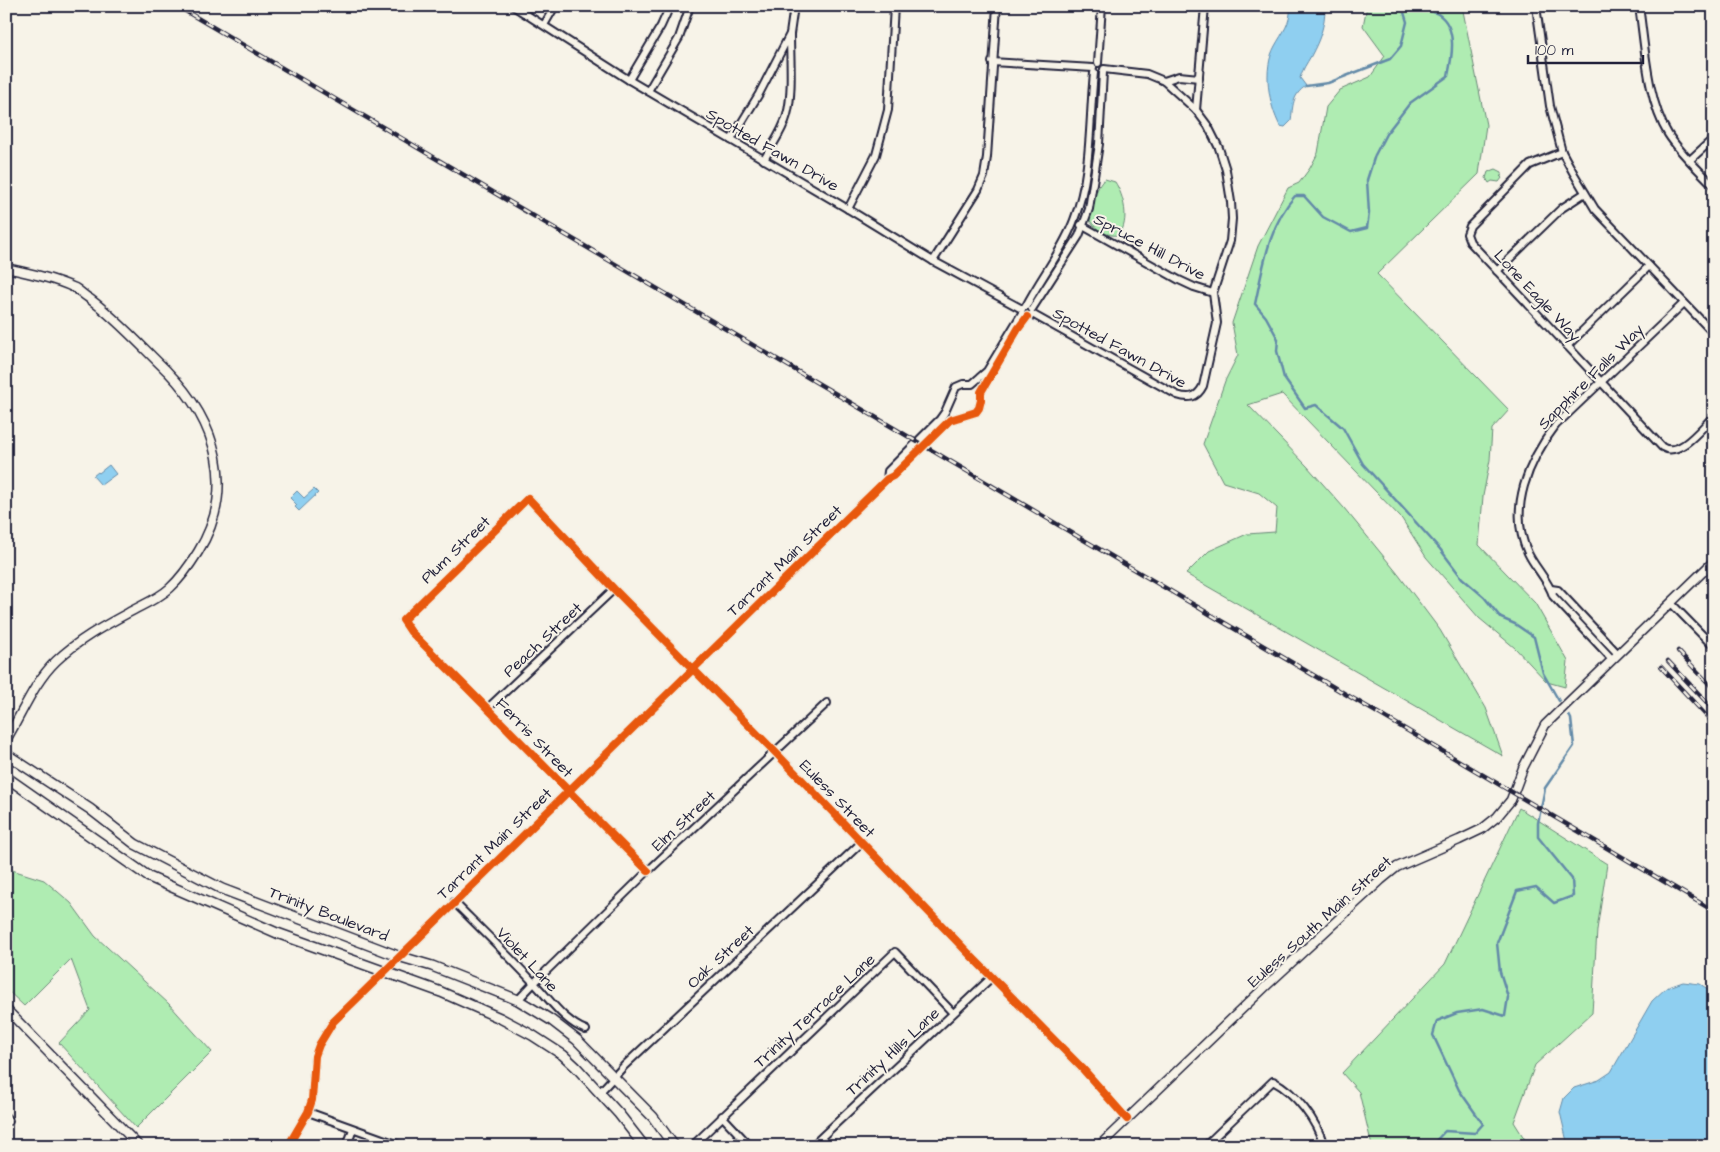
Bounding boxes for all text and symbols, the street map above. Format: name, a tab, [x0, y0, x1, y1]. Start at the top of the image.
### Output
scale bar	[1528, 32, 1642, 64]
text: 100 m	[1535, 40, 1574, 61]
street label: Spotted Fawn Drive	[702, 103, 843, 197]
street label: Spruce Hill Drive	[1090, 208, 1209, 286]
street label: Lone Eagle Way	[1488, 245, 1586, 347]
street label: Spotted Fawn Drive	[1049, 302, 1191, 394]
street label: Sapphire Falls Way	[1533, 319, 1649, 435]
street label: Tarrant Main Street	[722, 500, 848, 622]
street label: Plum Street	[416, 511, 496, 589]
street label: Peach Street	[498, 597, 587, 682]
street label: Ferris Street	[490, 693, 579, 783]
street label: Euless Street	[794, 755, 881, 843]
street label: Tarrant Main Street	[432, 783, 558, 905]
street label: Elm Street	[647, 785, 721, 856]
street label: Euless South Main Street	[1243, 851, 1397, 992]
street label: Trinity Boulevard	[265, 881, 392, 948]
street label: Oak Street	[682, 920, 759, 994]
street label: Violet Lane	[491, 922, 563, 997]
street label: Trinity Terrace Lane	[749, 948, 881, 1074]
street label: Trinity Hills Lane	[841, 1002, 945, 1102]

